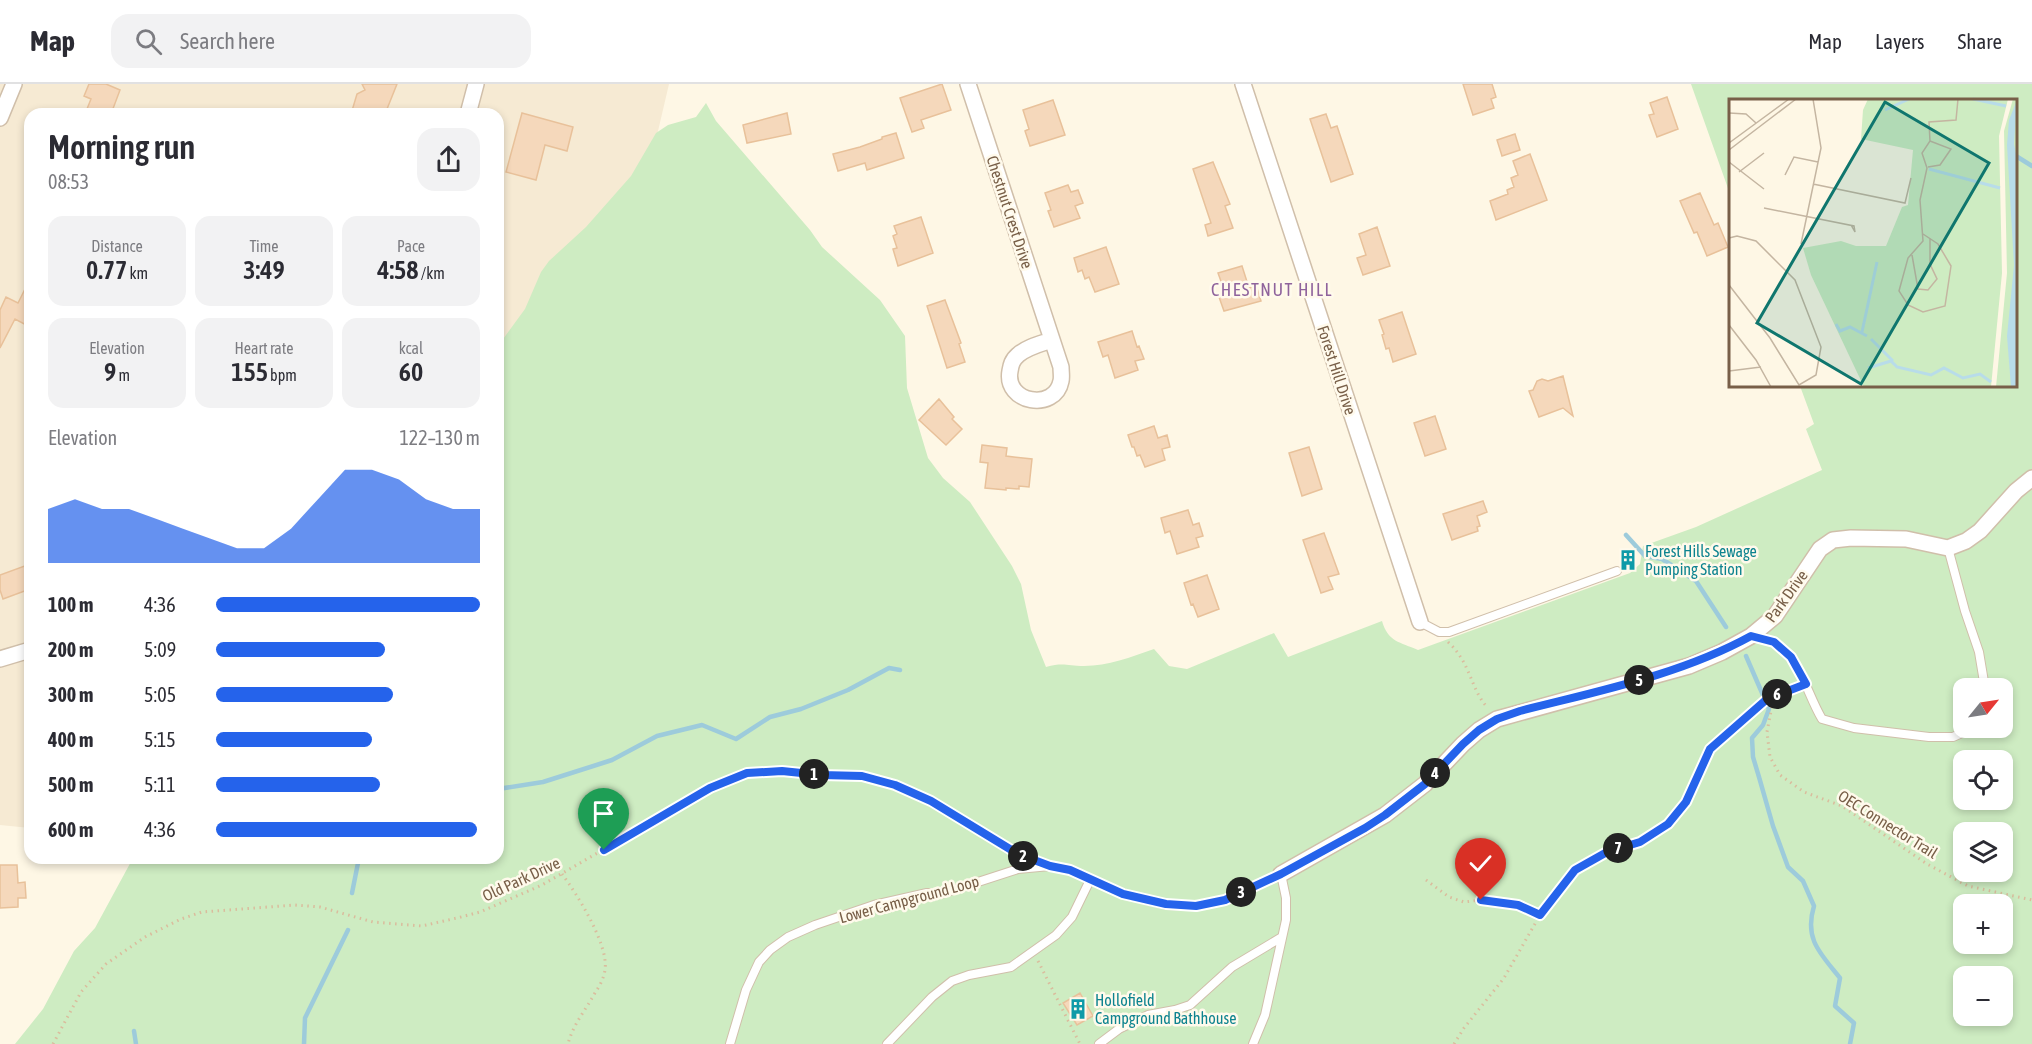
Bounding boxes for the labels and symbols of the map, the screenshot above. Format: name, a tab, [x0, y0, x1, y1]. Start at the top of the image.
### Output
inset map	[1729, 99, 2017, 387]
street label: Chestnut Crest Drive	[983, 153, 1037, 271]
district label: CHESTNUT HILL	[1211, 279, 1333, 300]
street label: Forest Hill Drive	[1314, 323, 1360, 417]
place label: Forest Hills Sewage Pumping Station	[1645, 542, 1757, 579]
building icon: Forest Hills Sewage Pumping Station	[1616, 548, 1640, 572]
street label: Park Drive	[1761, 566, 1811, 626]
pin: 5	[1624, 665, 1654, 695]
north arrow	[1953, 678, 2013, 738]
pin: 6	[1762, 679, 1792, 709]
pin: 4	[1420, 758, 1450, 788]
pin: 1	[799, 759, 829, 789]
street label: OEC Connector Trail	[1835, 786, 1942, 862]
pin	[578, 788, 629, 850]
pin: 7	[1603, 833, 1633, 863]
pin	[1455, 838, 1506, 900]
pin: 2	[1008, 841, 1038, 871]
street label: Old Park Drive	[480, 853, 562, 905]
street label: Lower Campground Loop	[837, 872, 981, 927]
pin: 3	[1226, 877, 1256, 907]
place label: Hollofield Campground Bathhouse	[1095, 991, 1236, 1028]
building icon: Hollofield Campground Bathhouse	[1066, 997, 1090, 1021]

